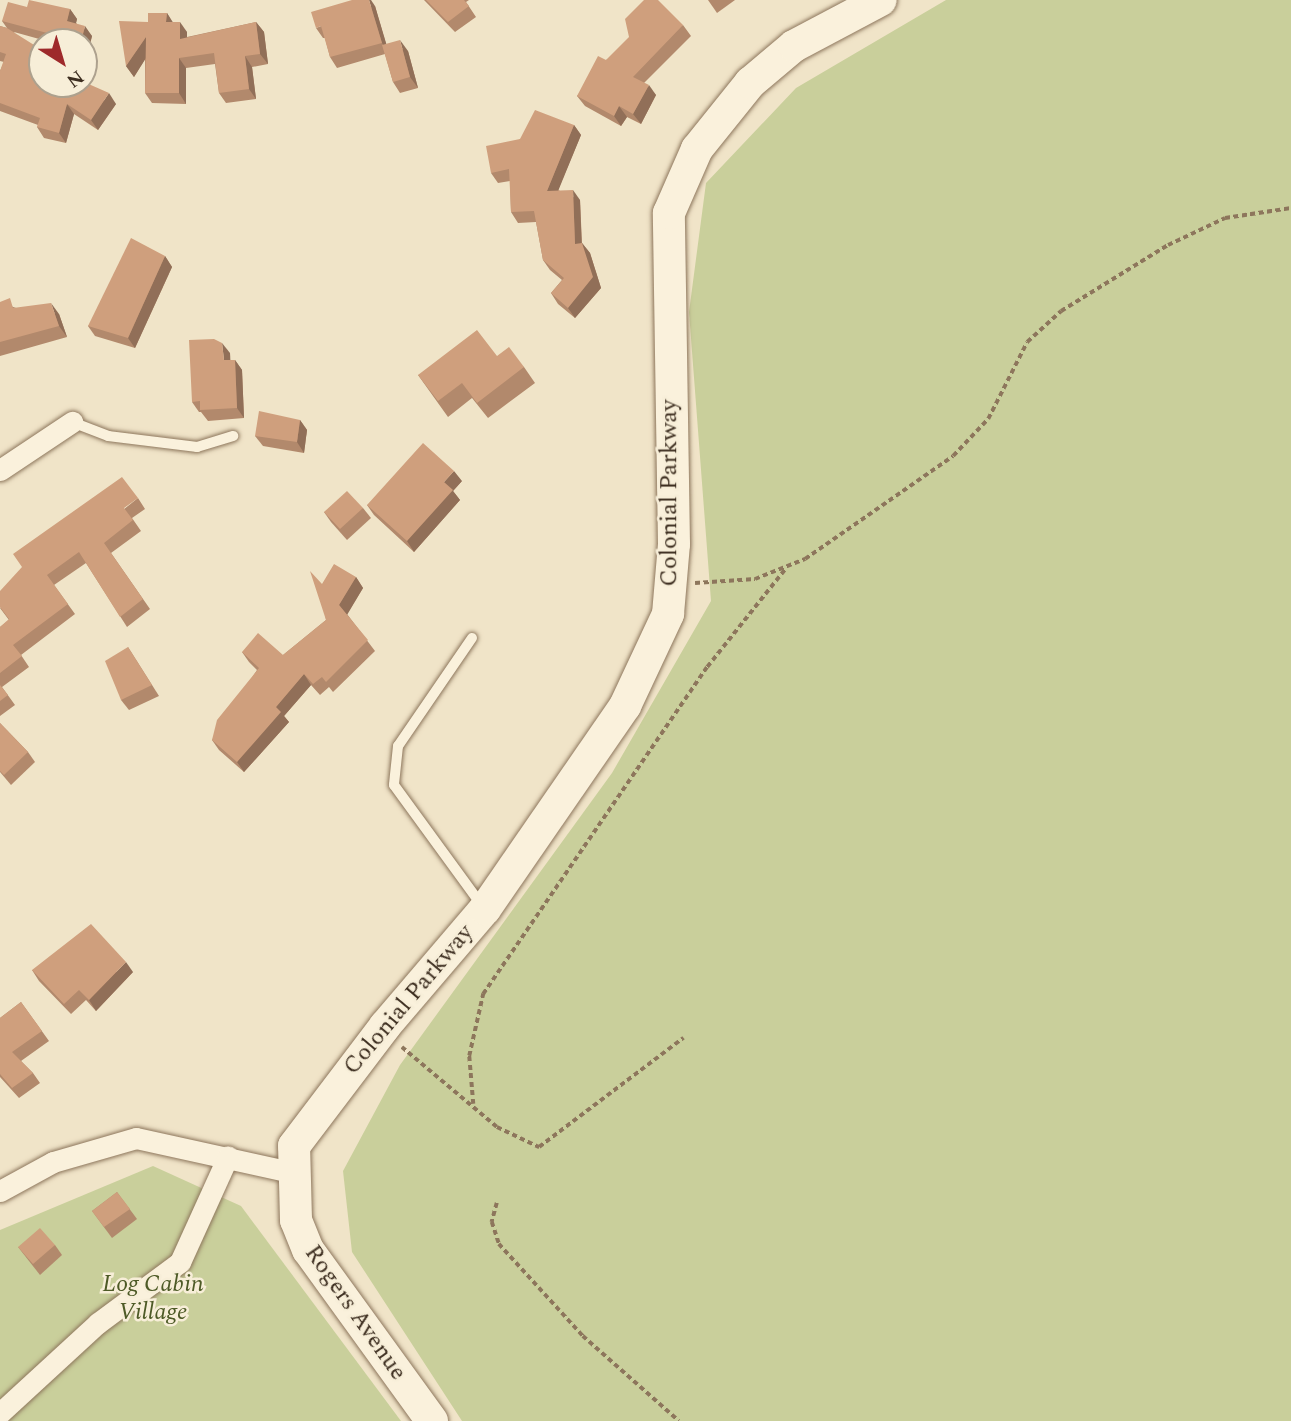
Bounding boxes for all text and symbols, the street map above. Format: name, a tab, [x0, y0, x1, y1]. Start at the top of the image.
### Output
north arrow	[28, 28, 98, 98]
text: N	[60, 62, 90, 95]
street label: Colonial Parkway	[656, 399, 684, 587]
street label: Colonial Parkway	[338, 919, 480, 1081]
street label: Rogers Avenue	[298, 1240, 412, 1386]
park label: Log Cabin Village	[102, 1271, 204, 1327]

